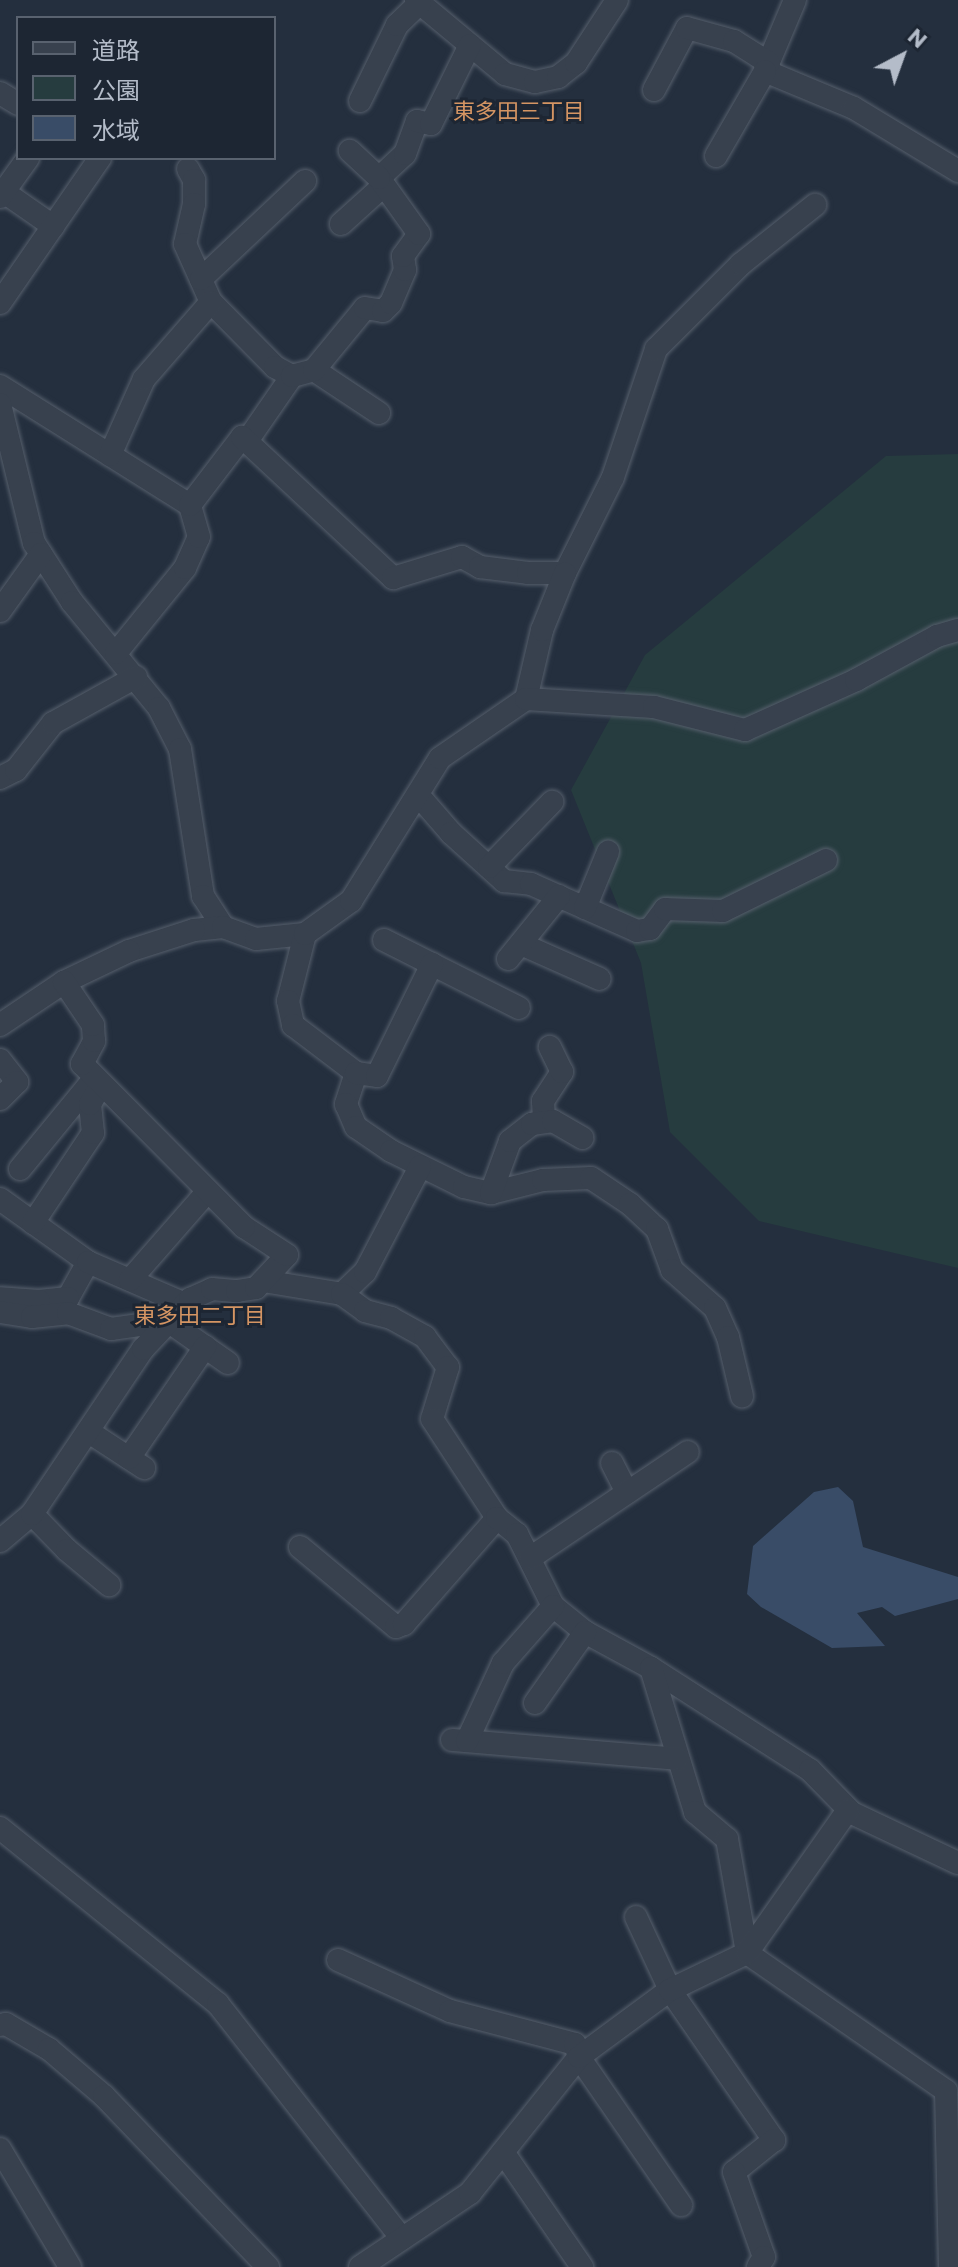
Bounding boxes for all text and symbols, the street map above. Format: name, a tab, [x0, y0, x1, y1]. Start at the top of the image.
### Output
legend	[16, 16, 276, 160]
north arrow	[862, 16, 942, 96]
text: N	[903, 22, 933, 53]
text: 道路	[92, 35, 140, 64]
text: 公園	[92, 75, 140, 104]
district label: 東多田三丁目	[453, 98, 585, 124]
text: 水域	[92, 115, 140, 144]
district label: 東多田二丁目	[134, 1302, 266, 1328]

